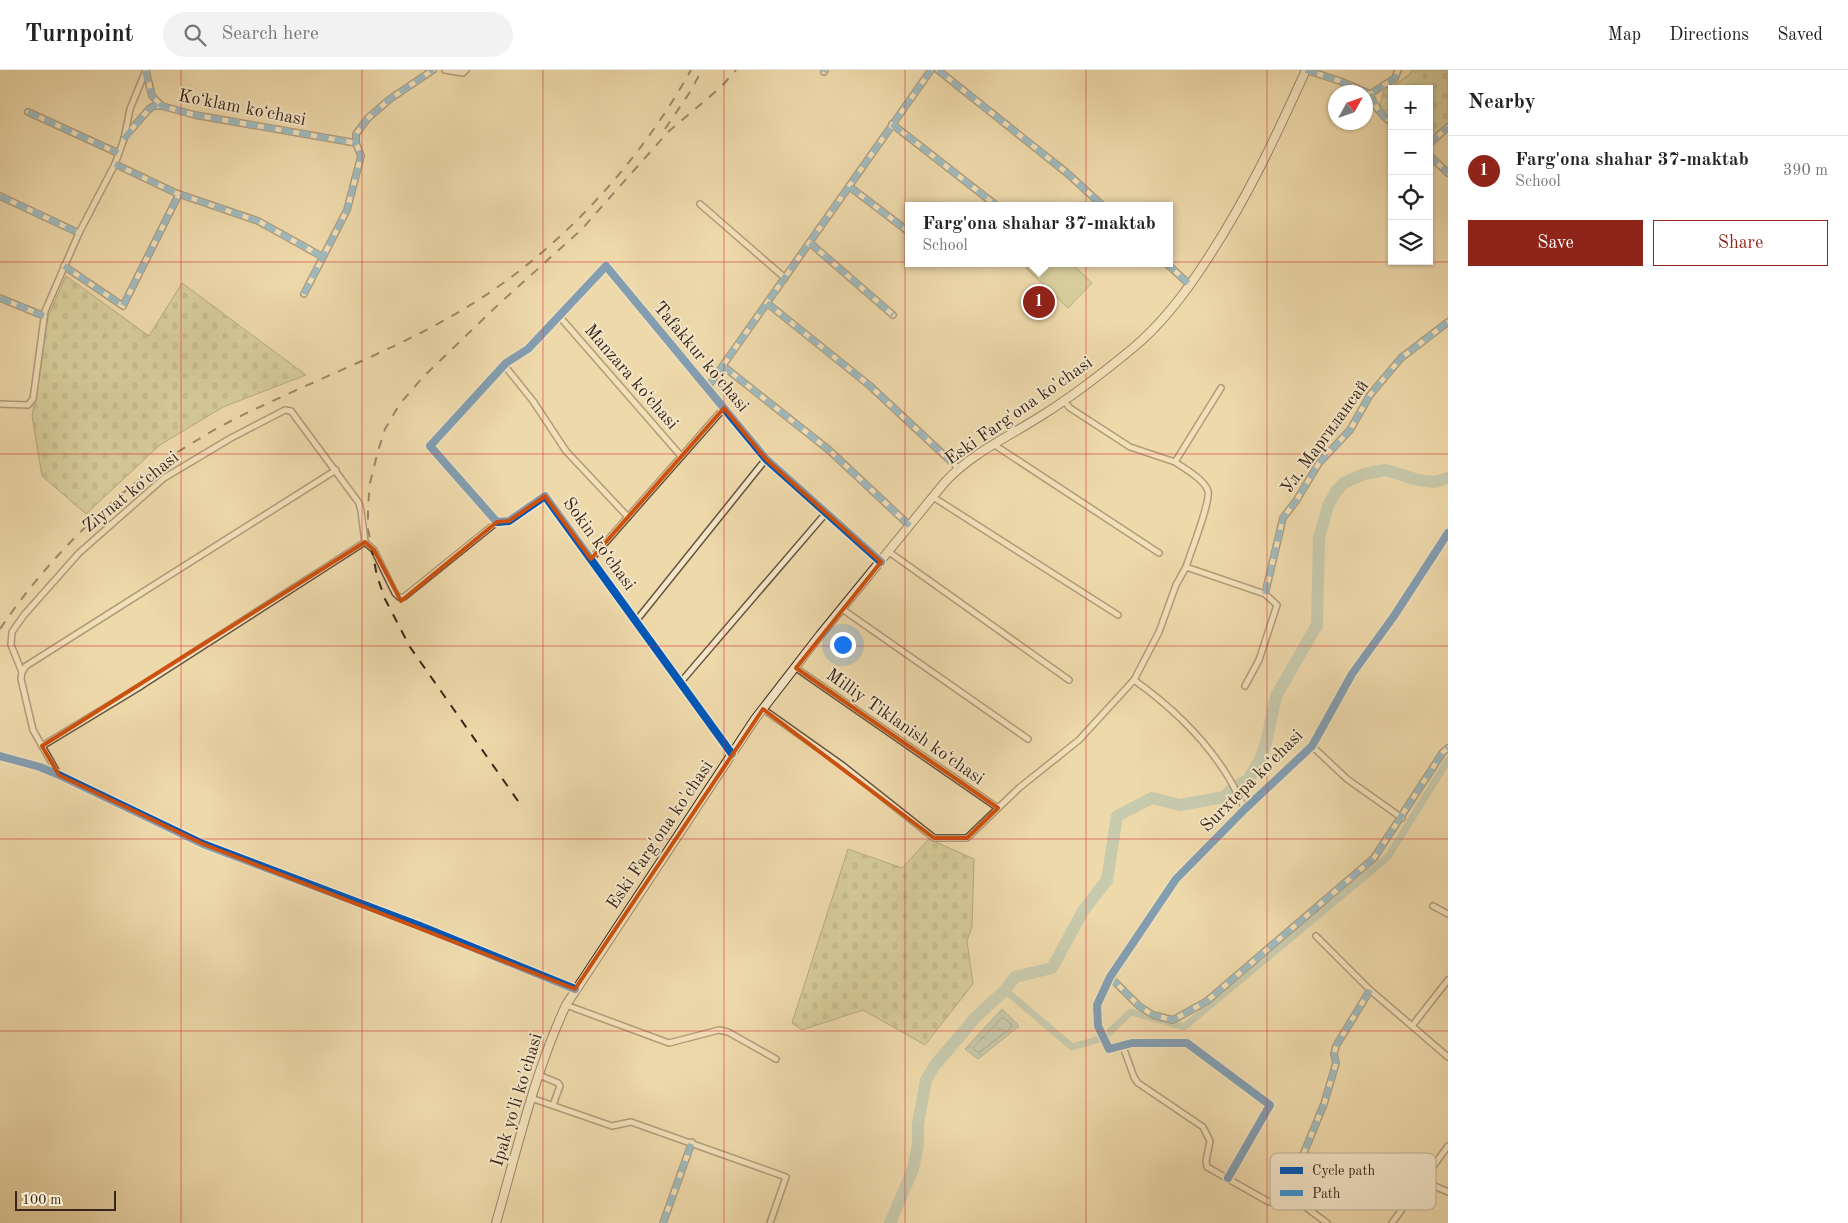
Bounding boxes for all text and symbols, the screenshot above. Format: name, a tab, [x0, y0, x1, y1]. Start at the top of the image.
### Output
search box	[163, 12, 513, 57]
icon: search	[181, 21, 209, 49]
text: Turnpoint	[25, 23, 133, 47]
text: Search here	[221, 25, 319, 44]
text: Map	[1608, 26, 1641, 44]
text: Directions	[1669, 26, 1749, 44]
text: Saved	[1777, 26, 1823, 44]
north arrow	[1328, 85, 1373, 130]
map controls	[1388, 85, 1433, 265]
button: +	[1388, 85, 1433, 130]
street label: Koʻklam koʻchasi	[177, 87, 307, 129]
text: Nearby	[1468, 92, 1536, 113]
button: −	[1388, 130, 1433, 175]
text: Farg'ona shahar 37-maktab	[1515, 151, 1749, 170]
text: 1	[1479, 163, 1489, 179]
text: 390 m	[1783, 163, 1828, 179]
text: School	[1515, 174, 1561, 190]
button: locate	[1388, 175, 1433, 220]
popup	[905, 202, 1173, 267]
text: Farg'ona shahar 37-maktab	[922, 215, 1156, 234]
button: layers	[1388, 220, 1433, 265]
button: Save	[1468, 220, 1643, 266]
button: Share	[1653, 220, 1828, 266]
text: School	[922, 238, 968, 254]
pin: 1	[1023, 283, 1055, 321]
street label: Tafakkur koʻchasi	[650, 299, 752, 416]
street label: Manzara koʻchasi	[581, 321, 681, 433]
street label: Eski Farg'ona ko'chasi	[942, 353, 1096, 469]
street label: Ул. Маргилансай	[1278, 377, 1372, 497]
street label: Ziynat koʻchasi	[80, 448, 182, 536]
street label: Sokin koʻchasi	[559, 494, 639, 594]
your location	[830, 632, 856, 658]
street label: Milliy Tiklanish koʻchasi	[823, 666, 987, 788]
street label: Surxtepa koʻchasi	[1197, 726, 1307, 836]
street label: Eski Farg'ona ko'chasi	[604, 757, 717, 913]
street label: Ipak yo'li ko'chasi	[488, 1031, 546, 1169]
legend	[1270, 1153, 1436, 1210]
text: Cycle path	[1312, 1164, 1375, 1178]
text: Path	[1312, 1187, 1341, 1201]
scale bar	[15, 1188, 116, 1211]
text: 100 m	[22, 1193, 61, 1207]

